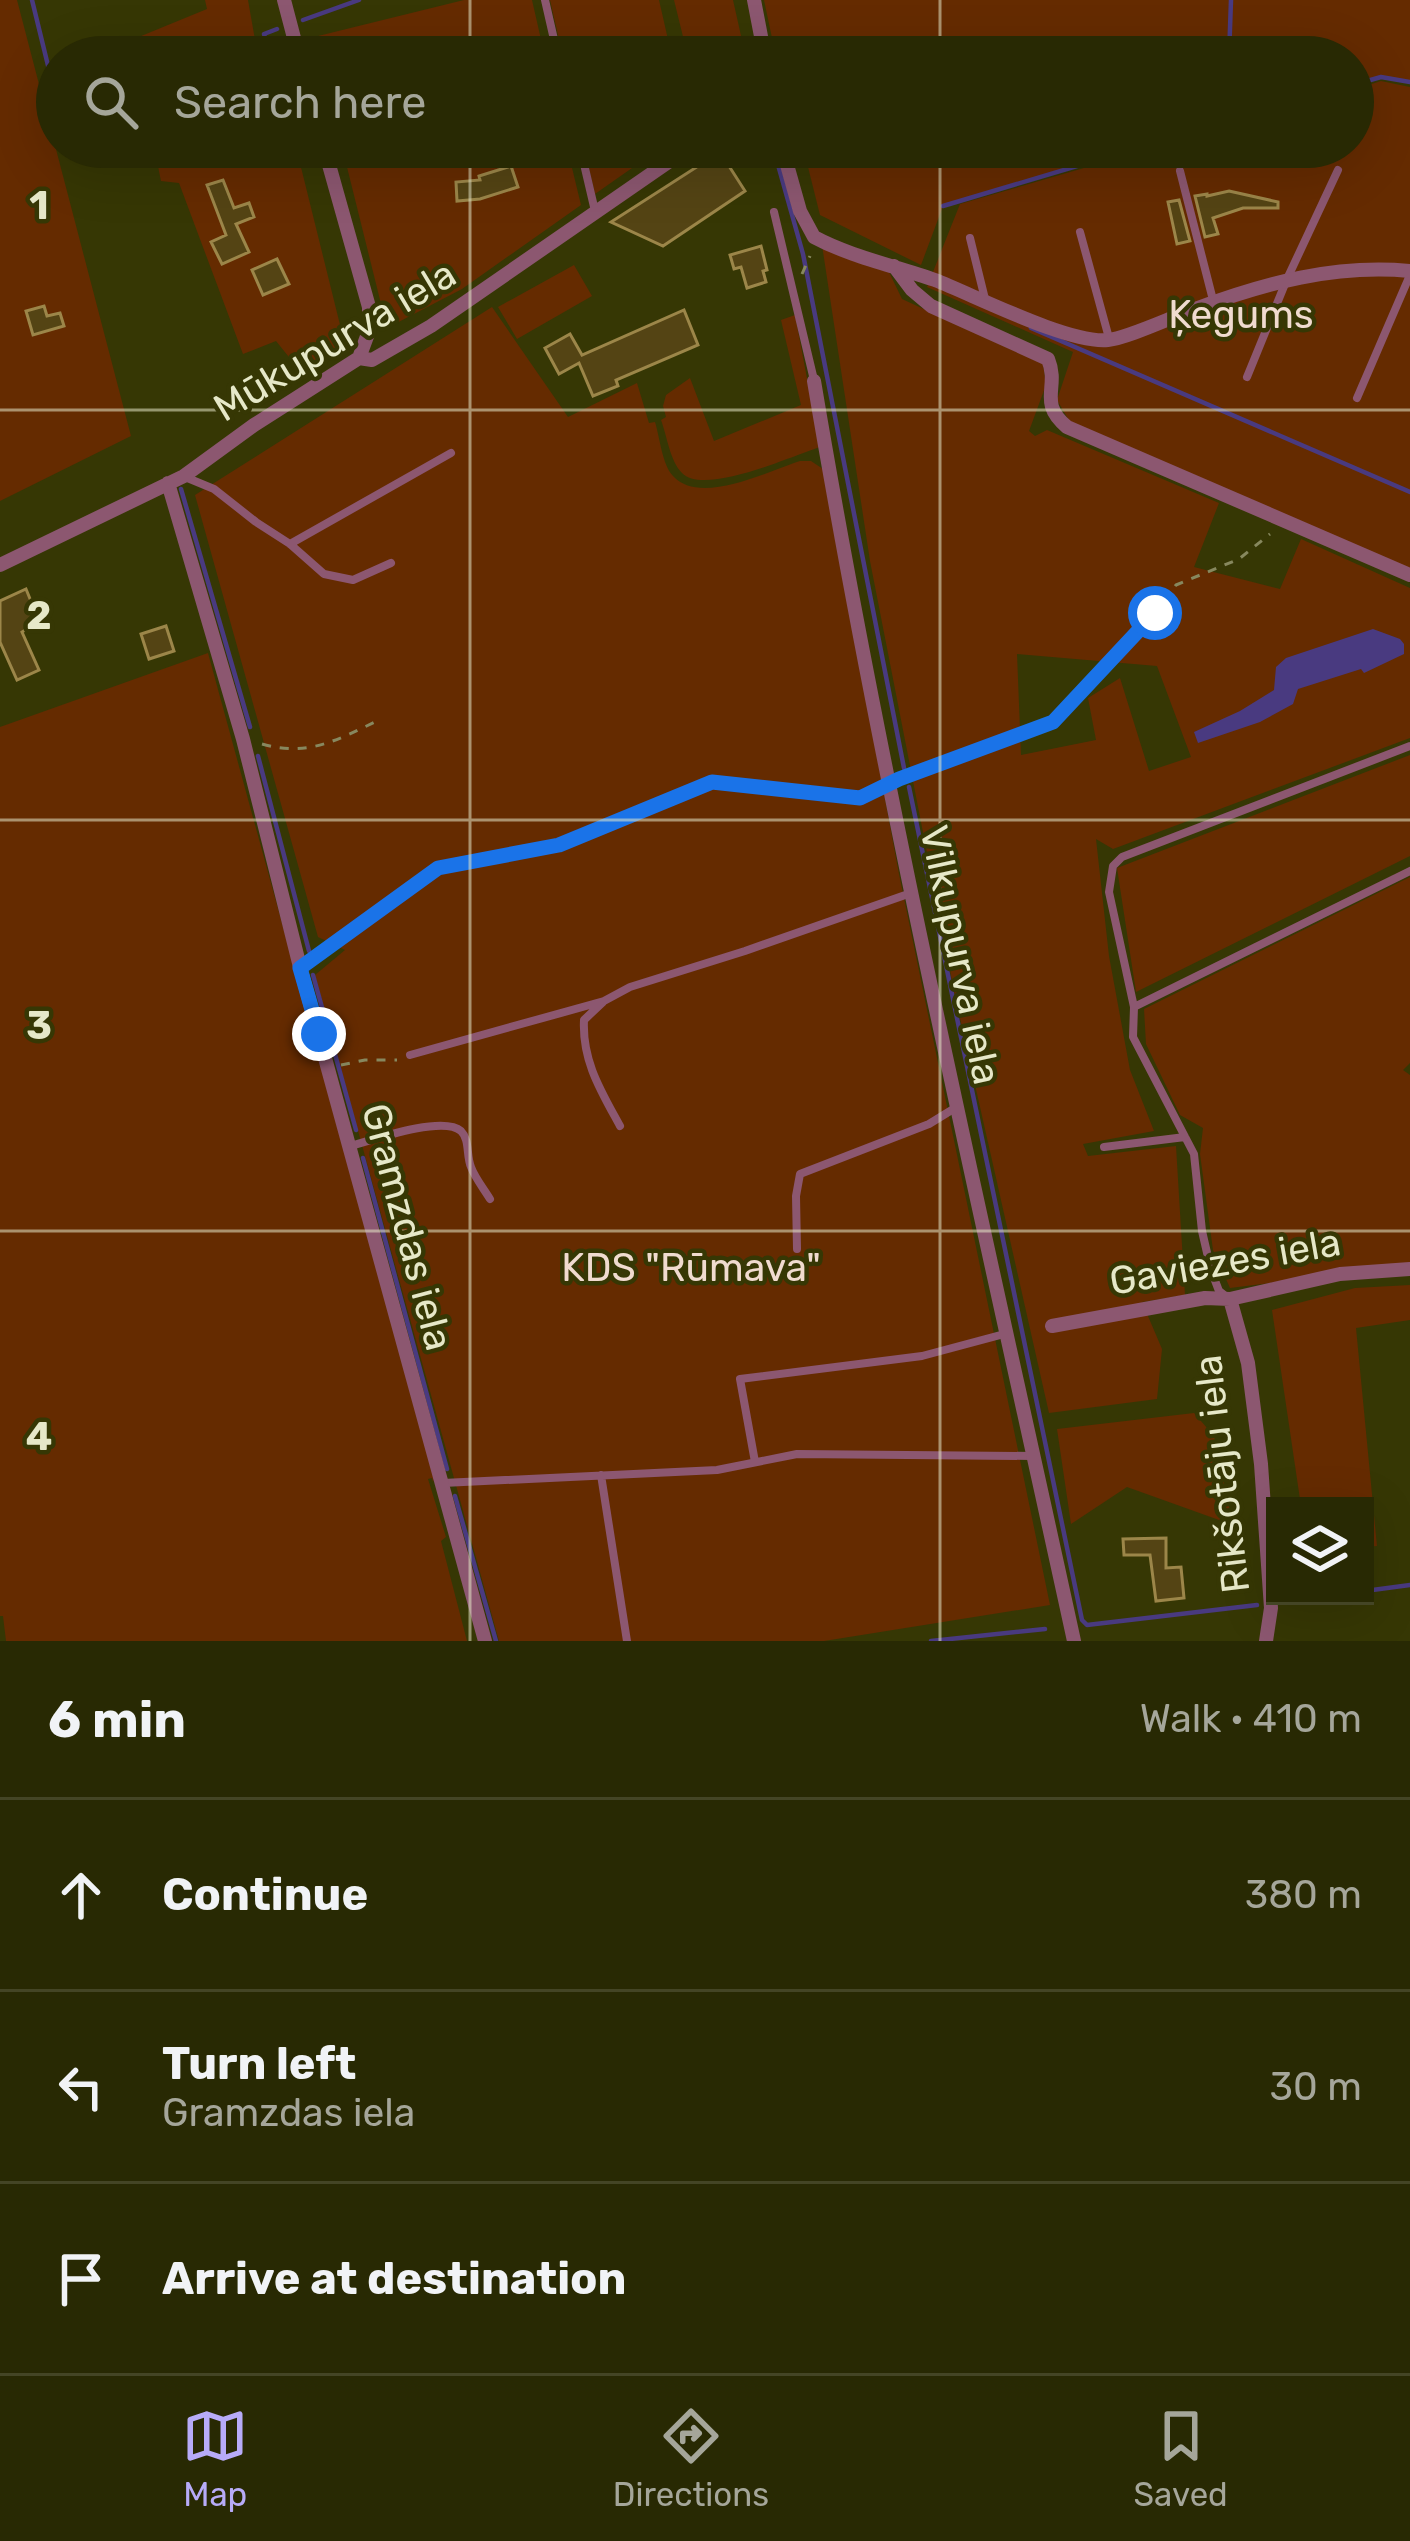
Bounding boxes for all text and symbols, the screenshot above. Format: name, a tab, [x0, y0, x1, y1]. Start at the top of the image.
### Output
search box	[36, 36, 1374, 168]
icon: search	[78, 69, 144, 135]
text: Search here	[174, 76, 426, 129]
text: 1	[29, 183, 49, 229]
street label: Mūkupurva iela	[206, 251, 464, 431]
park label: Ķegums	[1168, 292, 1314, 338]
route start	[1128, 586, 1182, 640]
text: 2	[26, 593, 52, 639]
street label: Vilkupurva iela	[910, 821, 1010, 1089]
text: 3	[26, 1003, 52, 1049]
route end	[292, 1007, 346, 1061]
street label: Gramzdas iela	[352, 1099, 462, 1355]
street label: Gaviezes iela	[1106, 1219, 1344, 1305]
park label: KDS "Rūmava"	[561, 1245, 821, 1291]
street label: Rikšotāju iela	[1185, 1352, 1259, 1596]
text: 4	[26, 1414, 52, 1460]
map controls	[1266, 1497, 1374, 1605]
button: layers	[1266, 1497, 1374, 1605]
text: 6 min	[48, 1689, 186, 1750]
text: Walk · 410 m	[1140, 1696, 1362, 1742]
icon: ahead	[48, 1862, 114, 1928]
text: Continue	[162, 1868, 368, 1921]
text: 380 m	[1245, 1872, 1362, 1918]
text: Turn left	[162, 2037, 356, 2090]
icon: left	[48, 2054, 114, 2120]
text: 30 m	[1270, 2064, 1362, 2110]
text: Gramzdas iela	[162, 2090, 415, 2136]
icon: arrive	[48, 2246, 114, 2312]
text: Arrive at destination	[162, 2252, 627, 2305]
tab: Map	[182, 2403, 248, 2514]
tab: Directions	[613, 2403, 769, 2514]
tab: Saved	[1134, 2403, 1228, 2514]

